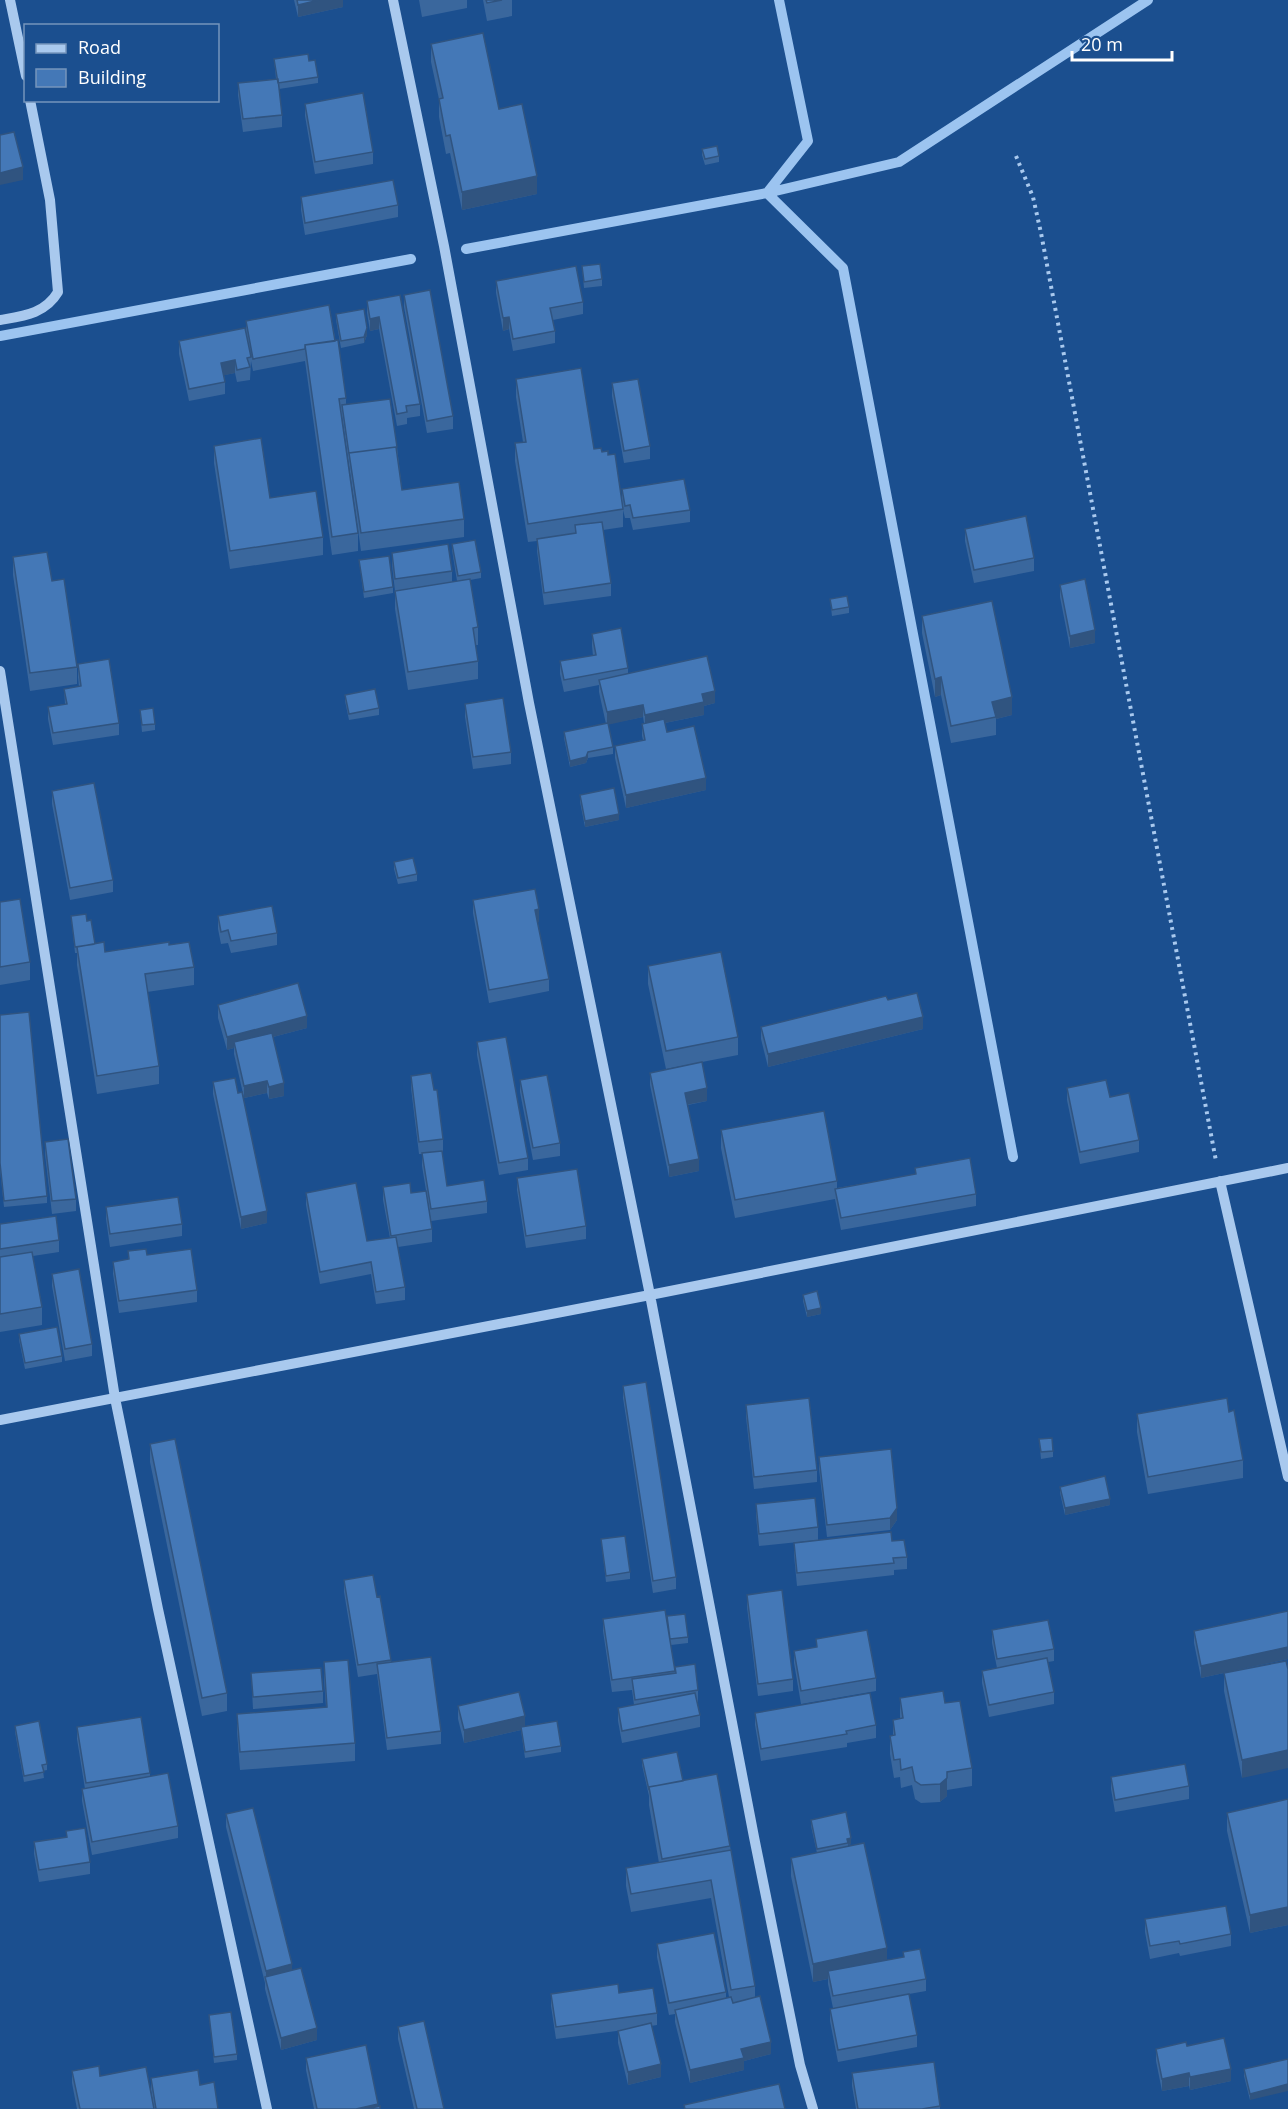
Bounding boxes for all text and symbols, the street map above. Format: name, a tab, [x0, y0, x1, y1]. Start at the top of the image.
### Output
legend	[24, 24, 219, 102]
scale bar	[1072, 24, 1172, 62]
text: 20 m	[1081, 32, 1123, 56]
text: Road	[78, 35, 121, 59]
text: Building	[78, 65, 146, 89]

